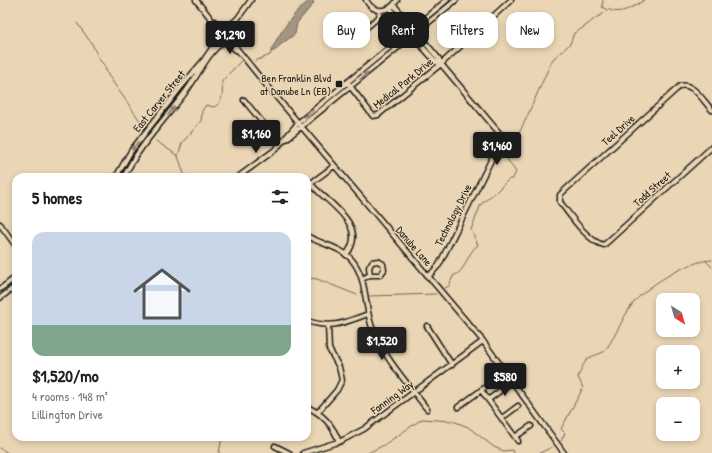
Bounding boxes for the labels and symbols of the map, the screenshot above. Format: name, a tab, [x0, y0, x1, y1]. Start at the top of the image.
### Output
pin: $1,290	[197, 21, 263, 55]
street label: Medical Park Drive	[370, 54, 436, 112]
street label: East Carver Street	[130, 67, 188, 135]
place label: Ben Franklin Blvd at Danube Ln (EB)	[260, 71, 332, 98]
one-way arrow	[359, 71, 369, 80]
marker: Ben Franklin Blvd at Danube Ln (EB)	[334, 79, 344, 89]
one-way arrow	[166, 106, 175, 117]
one-way arrow	[303, 109, 314, 118]
street label: Teel Drive	[598, 111, 638, 149]
pin: $1,160	[223, 120, 289, 154]
pin: $1,460	[464, 132, 530, 166]
one-way arrow	[131, 141, 139, 152]
street label: Todd Street	[630, 168, 674, 210]
street label: Technology Drive	[431, 181, 475, 248]
street label: Danube Lane	[393, 223, 435, 269]
north arrow	[656, 293, 700, 337]
pin: $1,520	[349, 327, 415, 361]
pin: $580	[481, 363, 529, 397]
street label: Fanning Way	[367, 377, 416, 418]

